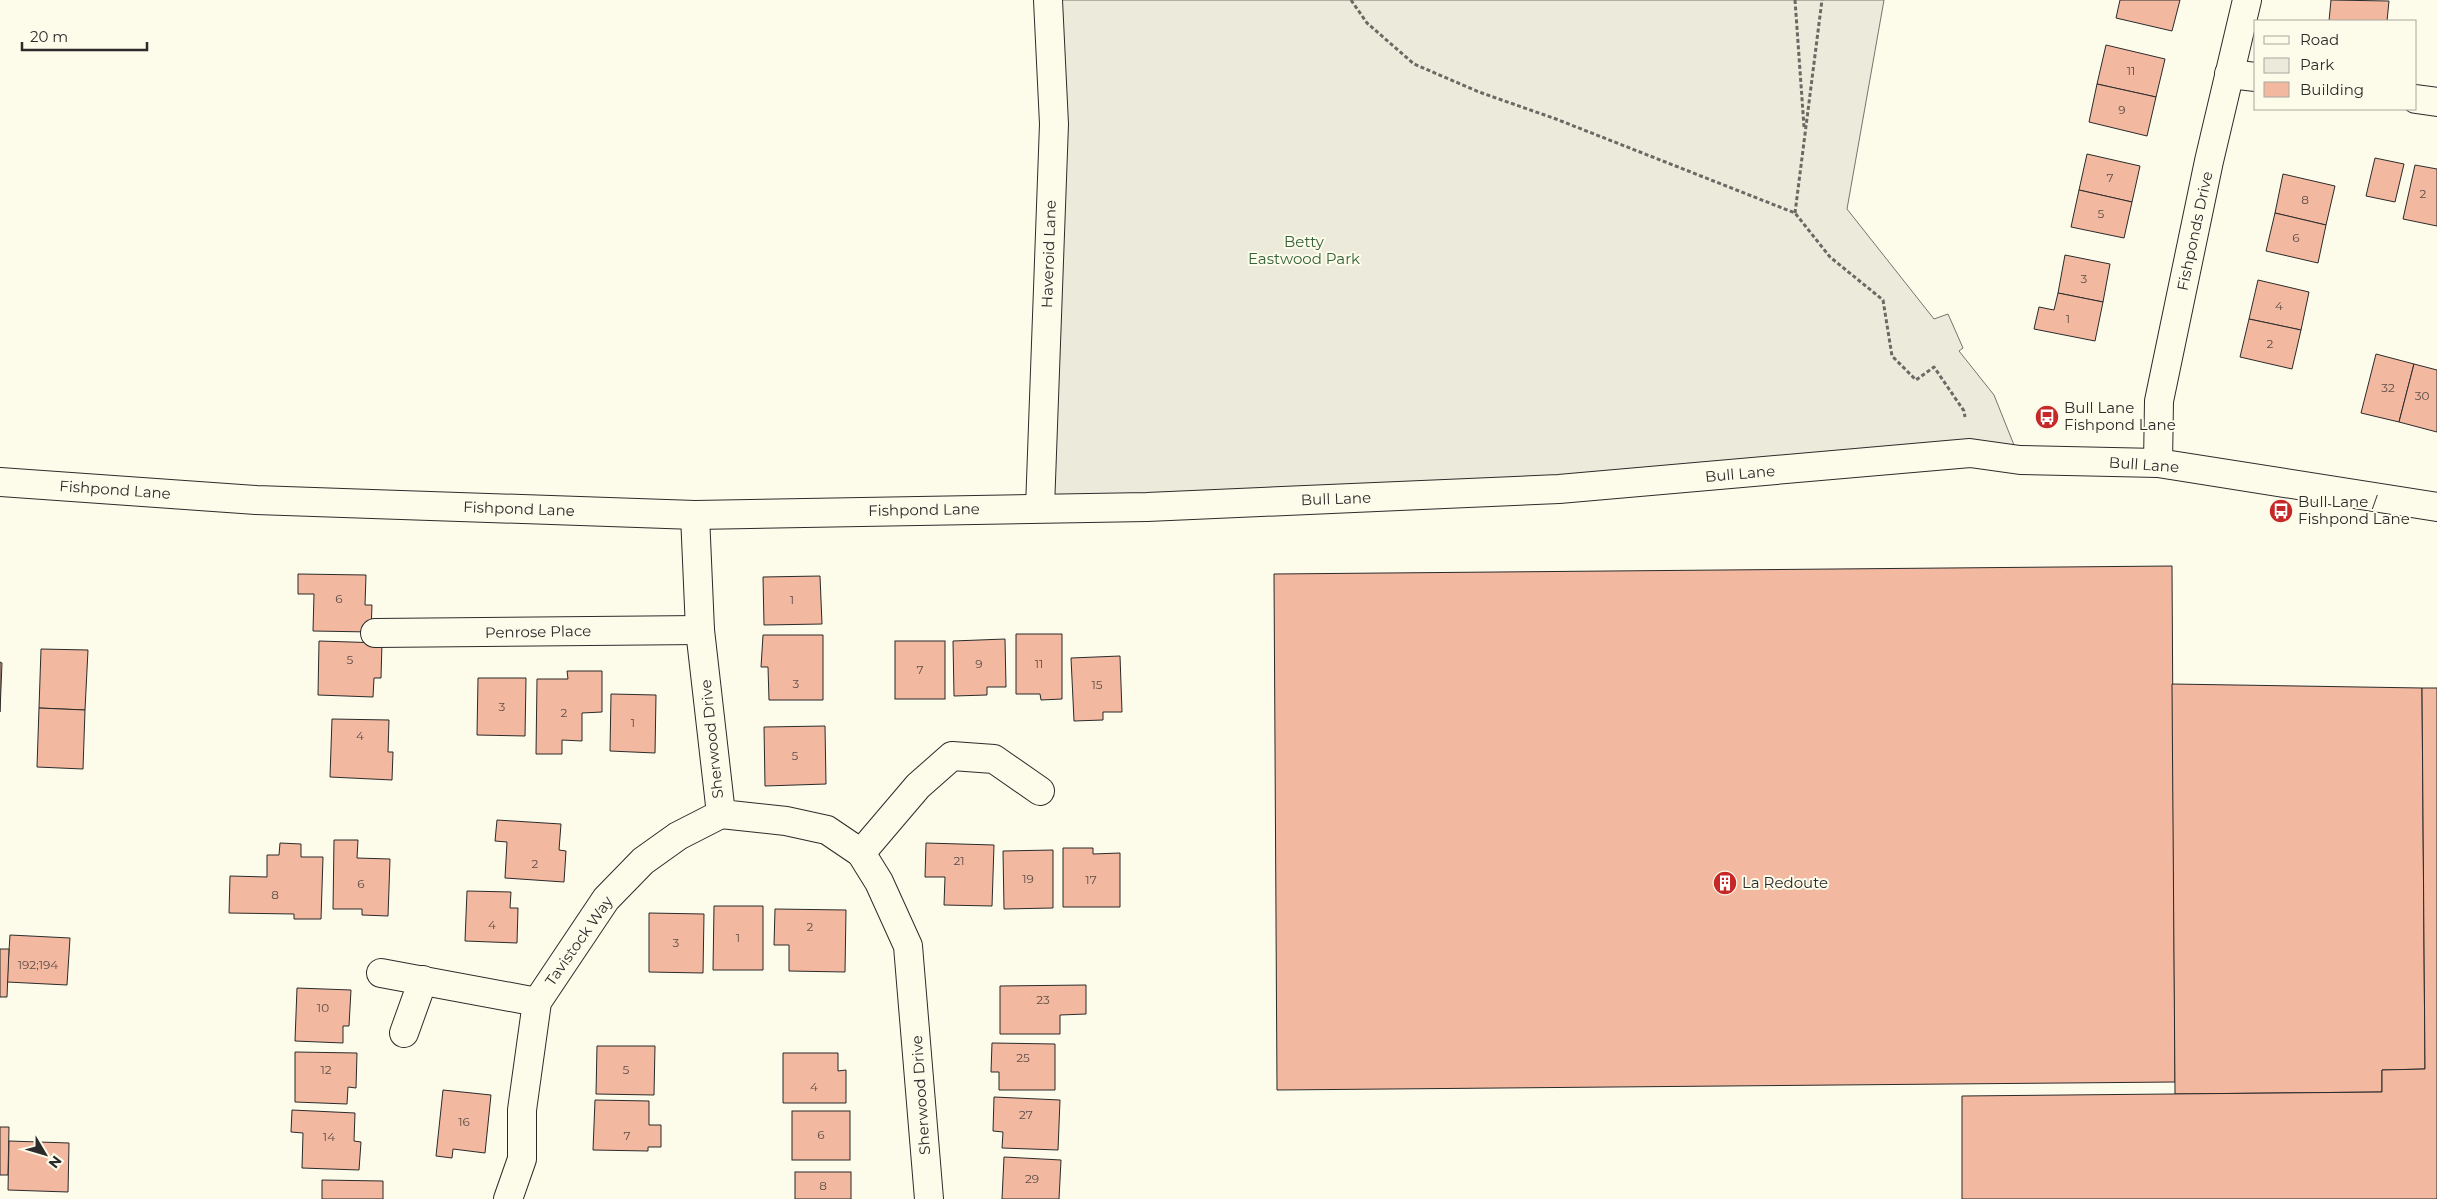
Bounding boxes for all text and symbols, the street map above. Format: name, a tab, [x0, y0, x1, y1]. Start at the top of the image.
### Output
scale bar	[22, 20, 148, 52]
legend	[2254, 20, 2417, 110]
text: 20 m	[30, 27, 68, 46]
text: Road	[2300, 30, 2339, 49]
text: Park	[2300, 55, 2334, 74]
house number: 11	[2127, 63, 2135, 78]
text: Building	[2300, 80, 2364, 99]
house number: 9	[2118, 102, 2126, 117]
house number: 7	[2106, 170, 2114, 185]
street label: Fishponds Drive	[2173, 170, 2216, 292]
house number: 2	[2420, 186, 2427, 201]
house number: 8	[2301, 192, 2309, 207]
street label: Haveroid Lane	[1037, 200, 1060, 308]
house number: 5	[2098, 206, 2105, 221]
house number: 6	[2292, 230, 2300, 245]
park label: Betty Eastwood Park	[1248, 232, 1360, 268]
house number: 3	[2081, 271, 2088, 286]
house number: 4	[2275, 298, 2283, 313]
house number: 1	[2066, 311, 2070, 326]
house number: 2	[2267, 336, 2274, 351]
house number: 32	[2381, 380, 2395, 395]
house number: 30	[2415, 388, 2429, 403]
place label: Bull Lane Fishpond Lane	[2064, 398, 2176, 434]
bus stop icon: Bull Lane Fishpond Lane	[2034, 404, 2060, 430]
street label: Bull Lane	[2108, 453, 2180, 476]
street label: Bull Lane	[1704, 461, 1776, 486]
street label: Fishpond Lane	[59, 476, 171, 503]
street label: Bull Lane	[1301, 488, 1371, 509]
place label: Bull Lane / Fishpond Lane	[2298, 492, 2410, 528]
street label: Fishpond Lane	[463, 497, 575, 520]
bus stop icon: Bull Lane / Fishpond Lane	[2268, 498, 2294, 524]
street label: Fishpond Lane	[868, 499, 980, 520]
house number: 6	[335, 591, 343, 606]
house number: 1	[790, 592, 794, 607]
street label: Penrose Place	[485, 621, 591, 642]
house number: 5	[347, 652, 354, 667]
house number: 9	[975, 656, 983, 671]
house number: 11	[1035, 656, 1043, 671]
house number: 7	[916, 662, 924, 677]
house number: 3	[793, 676, 800, 691]
house number: 15	[1091, 677, 1103, 692]
street label: Sherwood Drive	[696, 678, 727, 800]
house number: 3	[499, 699, 506, 714]
house number: 2	[561, 705, 568, 720]
house number: 1	[631, 715, 635, 730]
house number: 4	[356, 728, 364, 743]
house number: 5	[792, 748, 799, 763]
house number: 21	[953, 853, 965, 868]
house number: 2	[532, 856, 539, 871]
building icon: La Redoute	[1712, 870, 1738, 896]
house number: 19	[1022, 871, 1034, 886]
house number: 17	[1085, 872, 1097, 887]
place label: La Redoute	[1742, 873, 1828, 892]
house number: 6	[357, 876, 365, 891]
house number: 8	[271, 887, 279, 902]
street label: Tavistock Way	[541, 891, 617, 989]
house number: 4	[488, 917, 496, 932]
house number: 2	[807, 919, 814, 934]
house number: 1	[736, 930, 740, 945]
house number: 3	[673, 935, 680, 950]
house number: 192;194	[18, 957, 58, 972]
house number: 23	[1036, 992, 1050, 1007]
house number: 10	[317, 1000, 329, 1015]
street label: Sherwood Drive	[907, 1035, 934, 1155]
house number: 25	[1016, 1050, 1030, 1065]
house number: 12	[320, 1062, 332, 1077]
house number: 5	[623, 1062, 630, 1077]
house number: 4	[810, 1079, 818, 1094]
house number: 27	[1019, 1107, 1033, 1122]
house number: 16	[458, 1114, 470, 1129]
house number: 6	[817, 1127, 825, 1142]
house number: 7	[623, 1128, 631, 1143]
north arrow	[20, 1129, 70, 1179]
house number: 14	[323, 1129, 335, 1144]
text: N	[45, 1152, 66, 1172]
house number: 29	[1025, 1171, 1039, 1186]
house number: 8	[819, 1178, 827, 1193]

